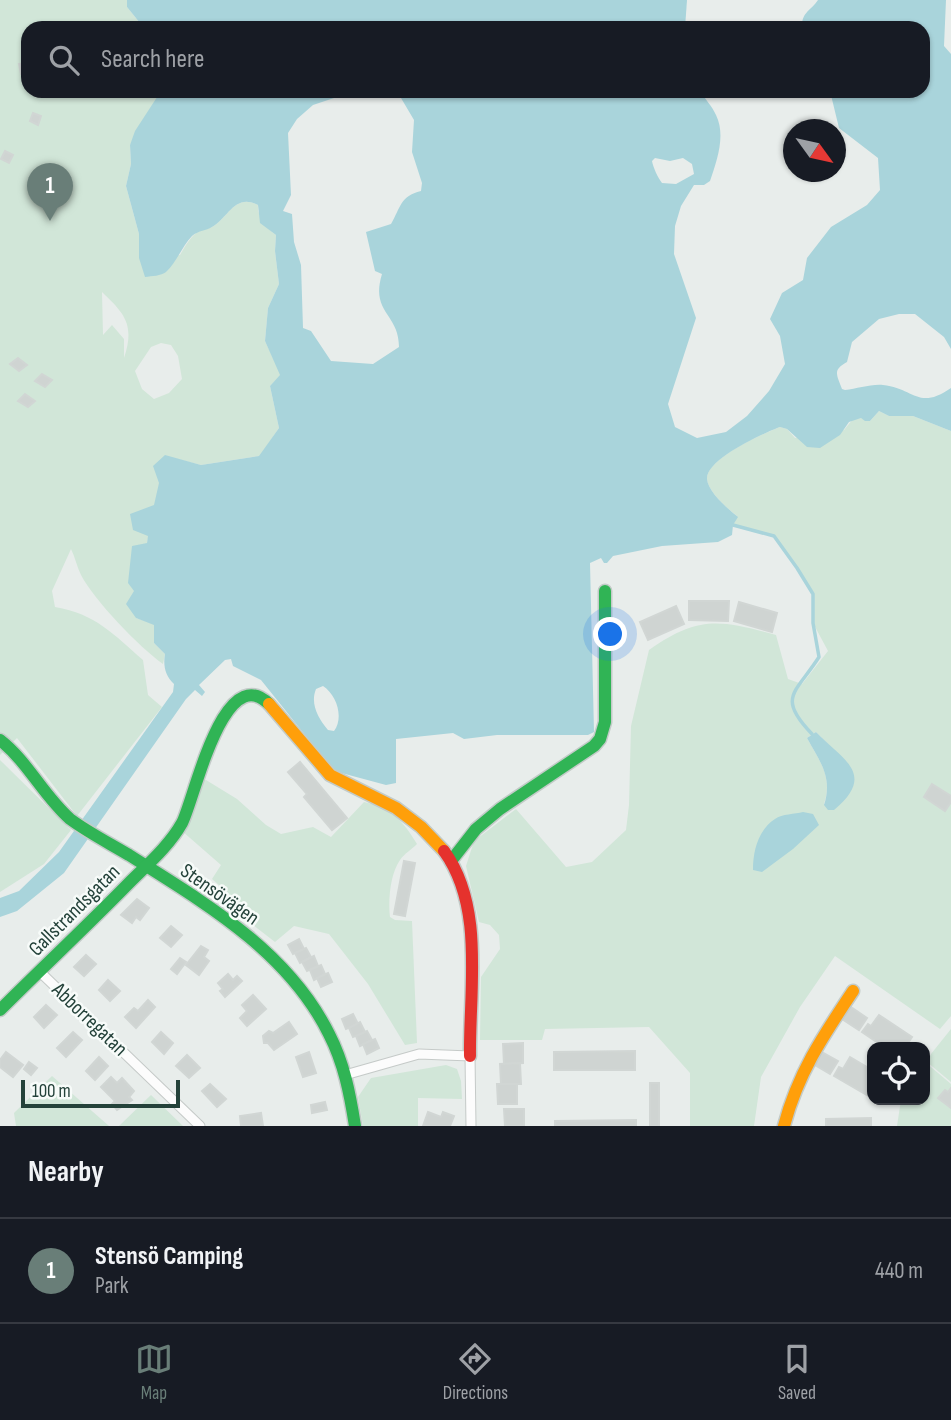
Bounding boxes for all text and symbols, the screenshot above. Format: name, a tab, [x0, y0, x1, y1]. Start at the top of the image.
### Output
search box	[21, 21, 930, 98]
icon: search	[45, 41, 83, 79]
text: Search here	[101, 44, 204, 75]
north arrow	[783, 119, 846, 182]
pin: 1	[27, 163, 73, 221]
your location	[593, 617, 627, 651]
street label: Stensövägen	[176, 858, 264, 931]
street label: Gallstrandsgatan	[24, 860, 125, 961]
street label: Abborregatan	[46, 977, 133, 1061]
map controls	[867, 1042, 930, 1105]
button: locate	[867, 1042, 930, 1105]
scale bar	[21, 1077, 180, 1109]
text: 100 m	[32, 1080, 71, 1103]
text: Nearby	[28, 1154, 104, 1190]
text: Stensö Camping	[95, 1241, 243, 1272]
text: 1	[46, 1257, 56, 1285]
text: 440 m	[875, 1257, 923, 1285]
text: Park	[95, 1272, 129, 1300]
tab: Map	[135, 1340, 173, 1405]
tab: Directions	[443, 1340, 508, 1405]
tab: Saved	[778, 1340, 816, 1405]

